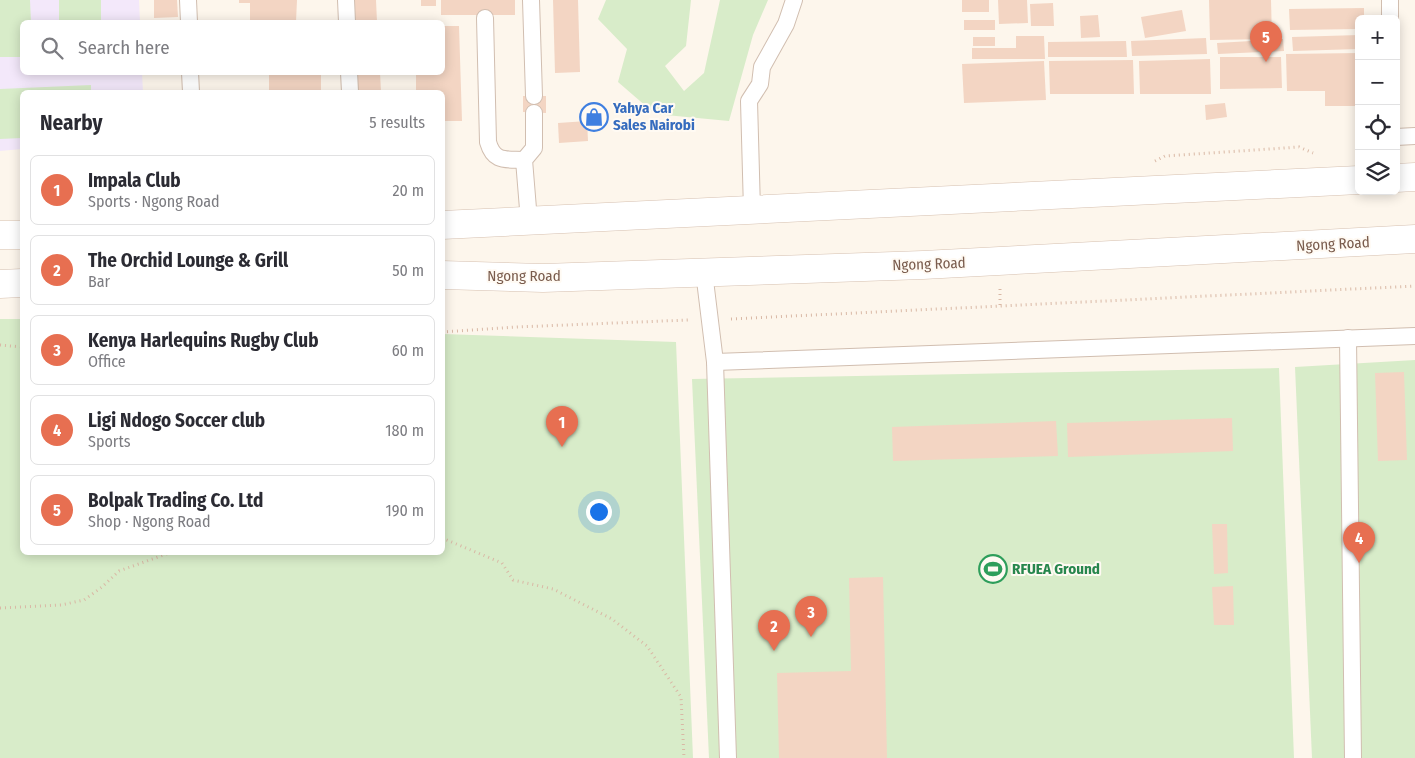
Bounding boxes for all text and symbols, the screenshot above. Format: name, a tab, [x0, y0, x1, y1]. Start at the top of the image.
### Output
map controls	[1355, 15, 1400, 195]
button: +	[1355, 15, 1400, 60]
search box	[20, 20, 445, 75]
pin: 5	[1250, 21, 1282, 62]
icon: search	[38, 34, 66, 62]
text: Search here	[78, 36, 170, 59]
button: −	[1355, 60, 1400, 105]
place label: Yahya Car Sales Nairobi	[612, 99, 695, 134]
shop icon: Yahya Car Sales Nairobi	[579, 102, 609, 132]
button: locate	[1355, 105, 1400, 150]
text: Nearby	[40, 110, 102, 136]
text: 5 results	[369, 113, 425, 132]
button: layers	[1355, 150, 1400, 195]
text: Impala Club	[88, 169, 181, 192]
text: 1	[54, 181, 60, 200]
text: 20 m	[393, 181, 424, 200]
text: Sports · Ngong Road	[88, 192, 220, 211]
street label: Ngong Road	[1296, 233, 1370, 255]
text: The Orchid Lounge & Grill	[88, 249, 288, 272]
street label: Ngong Road	[892, 254, 966, 274]
text: 2	[53, 261, 61, 280]
text: 50 m	[392, 261, 424, 280]
street label: Ngong Road	[487, 267, 561, 285]
text: Bar	[88, 272, 110, 291]
text: Kenya Harlequins Rugby Club	[88, 329, 318, 352]
text: 3	[53, 341, 61, 360]
text: 60 m	[392, 341, 424, 360]
text: Office	[88, 352, 126, 371]
pin: 1	[546, 406, 578, 447]
text: Ligi Ndogo Soccer club	[88, 409, 265, 432]
text: 4	[53, 421, 61, 440]
text: 180 m	[385, 421, 424, 440]
text: Sports	[88, 432, 131, 451]
text: Bolpak Trading Co. Ltd	[88, 489, 263, 512]
your location	[586, 499, 612, 525]
text: 5	[53, 501, 61, 520]
text: 190 m	[386, 501, 424, 520]
text: Shop · Ngong Road	[88, 512, 210, 531]
pin: 4	[1343, 522, 1375, 563]
sports icon: RFUEA Ground	[978, 554, 1008, 584]
place label: RFUEA Ground	[1012, 560, 1100, 578]
pin: 3	[795, 596, 827, 637]
pin: 2	[758, 610, 790, 651]

